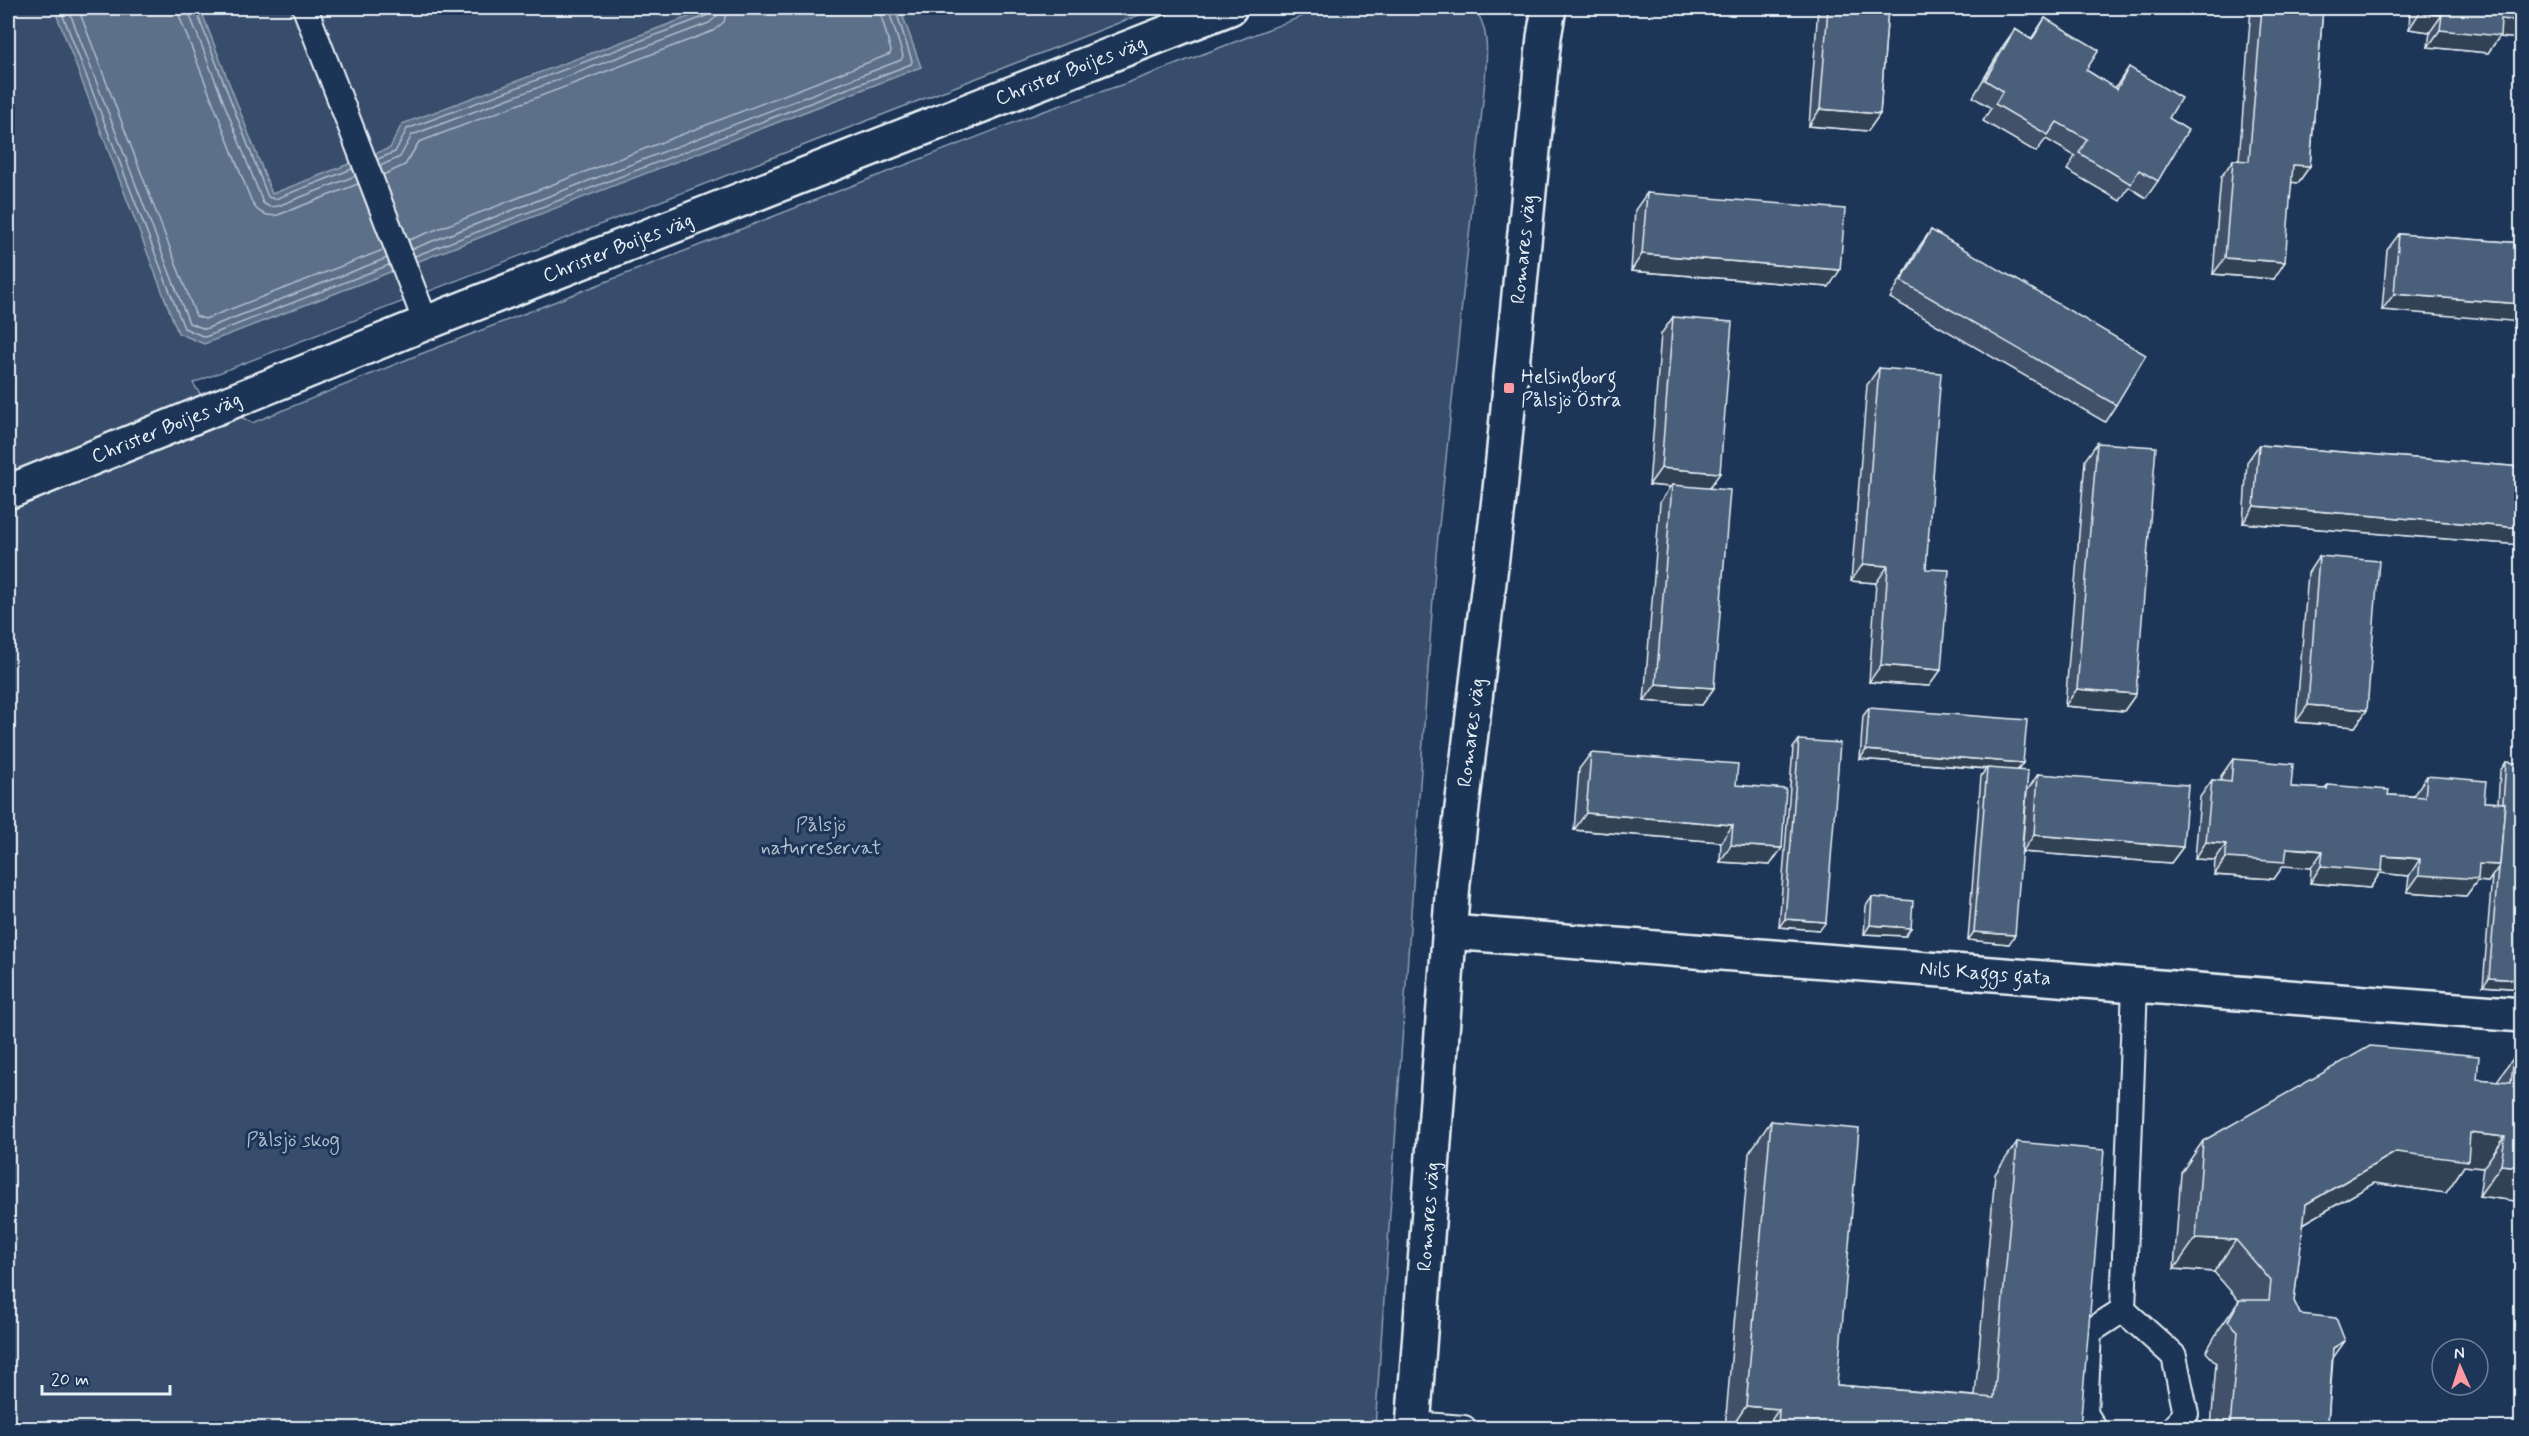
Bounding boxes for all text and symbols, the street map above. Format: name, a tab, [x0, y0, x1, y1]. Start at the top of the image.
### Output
street label: Christer Boijes väg	[991, 29, 1150, 112]
street label: Romares väg	[1505, 194, 1542, 305]
street label: Christer Boijes väg	[539, 206, 697, 289]
place label: Helsingborg Pålsjö Östra	[1521, 364, 1622, 414]
marker: Helsingborg Pålsjö Östra	[1502, 381, 1516, 395]
street label: Christer Boijes väg	[88, 386, 245, 470]
street label: Romares väg	[1451, 677, 1491, 789]
park label: Pålsjö naturreservat	[761, 812, 881, 862]
street label: Nils Kaggs gata	[1919, 955, 2052, 992]
park label: Pålsjö skog	[246, 1127, 340, 1155]
street label: Romares väg	[1411, 1161, 1446, 1272]
north arrow	[2430, 1337, 2490, 1397]
text: N	[2453, 1343, 2465, 1364]
scale bar	[42, 1358, 170, 1396]
text: 20 m	[51, 1368, 89, 1392]

